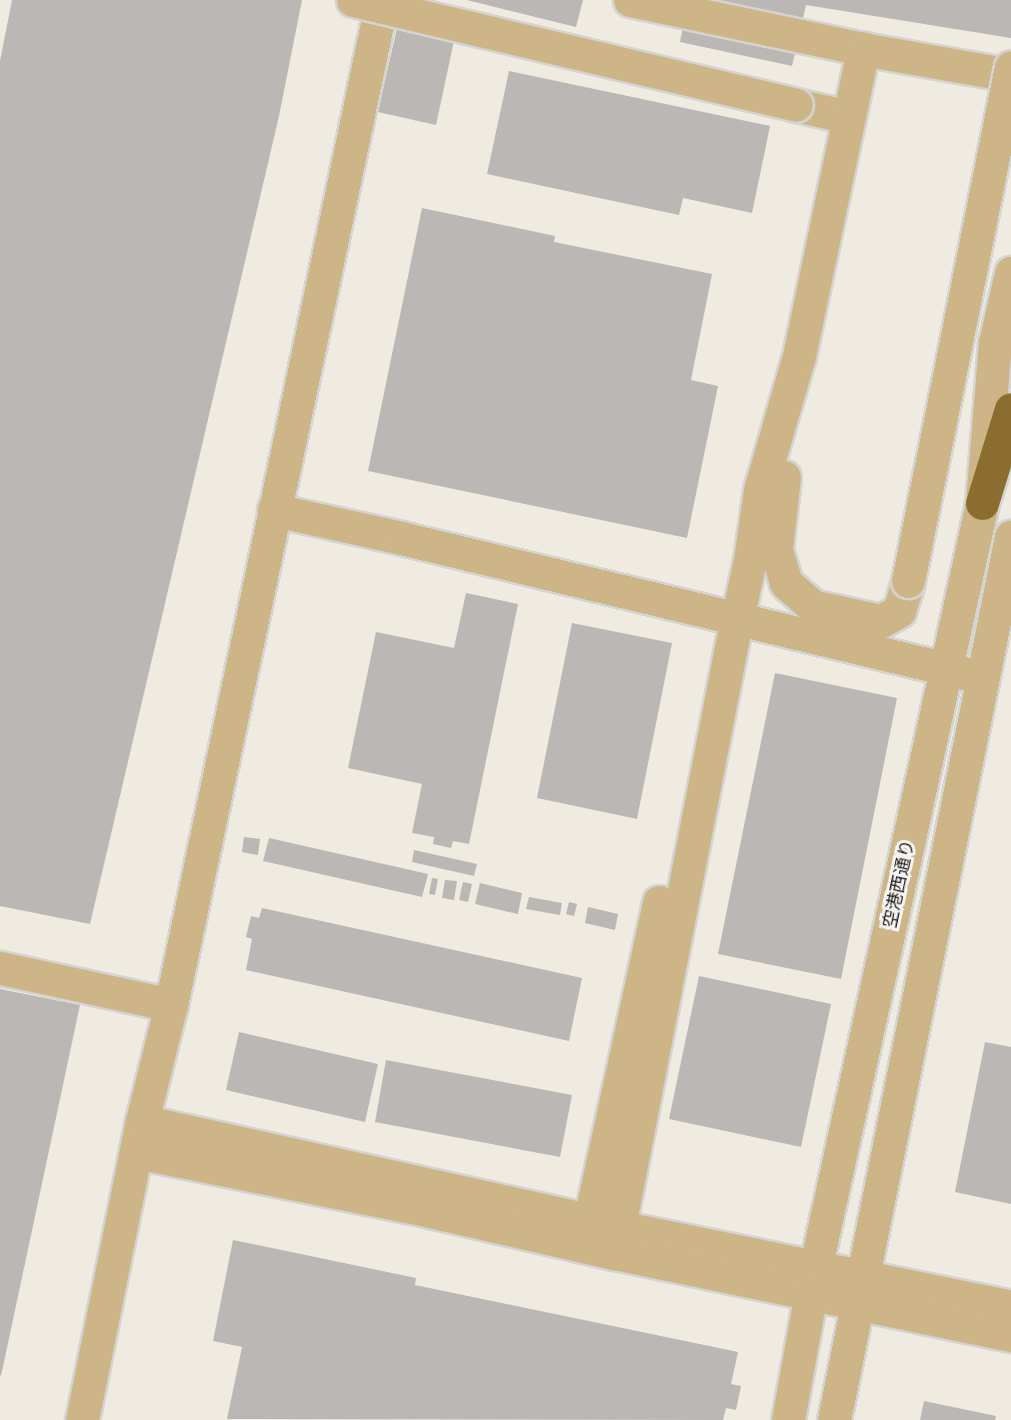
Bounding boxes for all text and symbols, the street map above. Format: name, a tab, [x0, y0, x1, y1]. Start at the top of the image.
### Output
street label: 空港西通り	[879, 838, 919, 930]

